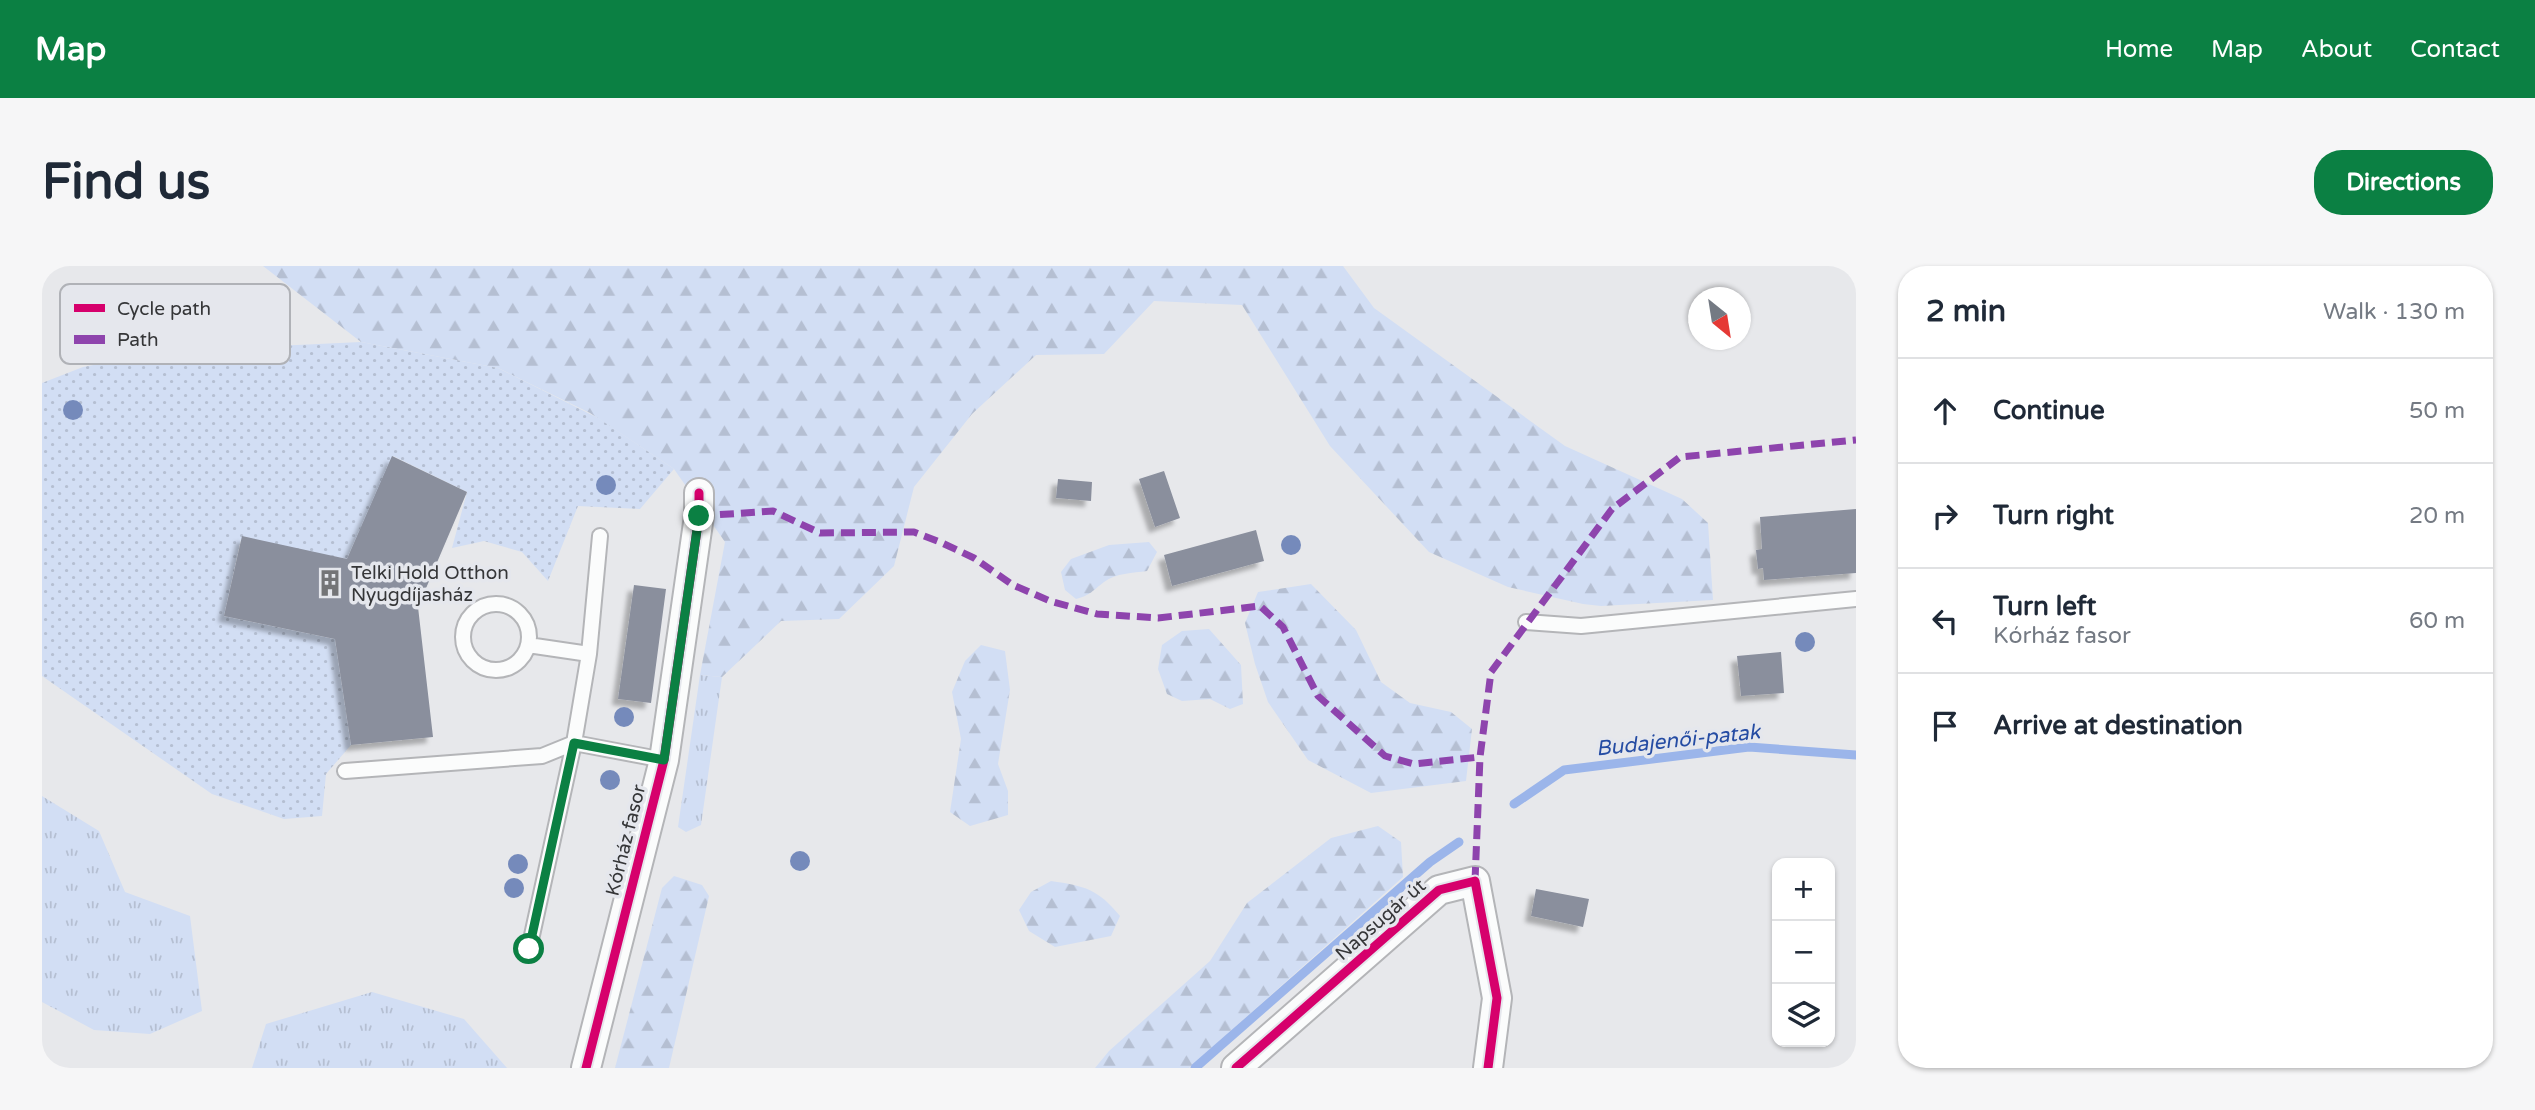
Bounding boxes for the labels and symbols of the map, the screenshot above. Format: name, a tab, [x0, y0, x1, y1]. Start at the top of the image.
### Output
legend	[60, 284, 290, 364]
north arrow	[1688, 287, 1751, 350]
text: Cycle path	[117, 298, 211, 320]
text: Path	[117, 329, 159, 351]
route end	[683, 500, 714, 531]
place label: Telki Hold Otthon Nyugdíjasház	[351, 562, 509, 606]
building icon: Telki Hold Otthon Nyugdíjasház	[315, 568, 345, 598]
water label: Budajenői-patak	[1595, 719, 1763, 762]
street label: Kórház fasor	[602, 782, 651, 898]
street label: Napsugár út	[1331, 875, 1430, 965]
route start	[513, 933, 544, 964]

